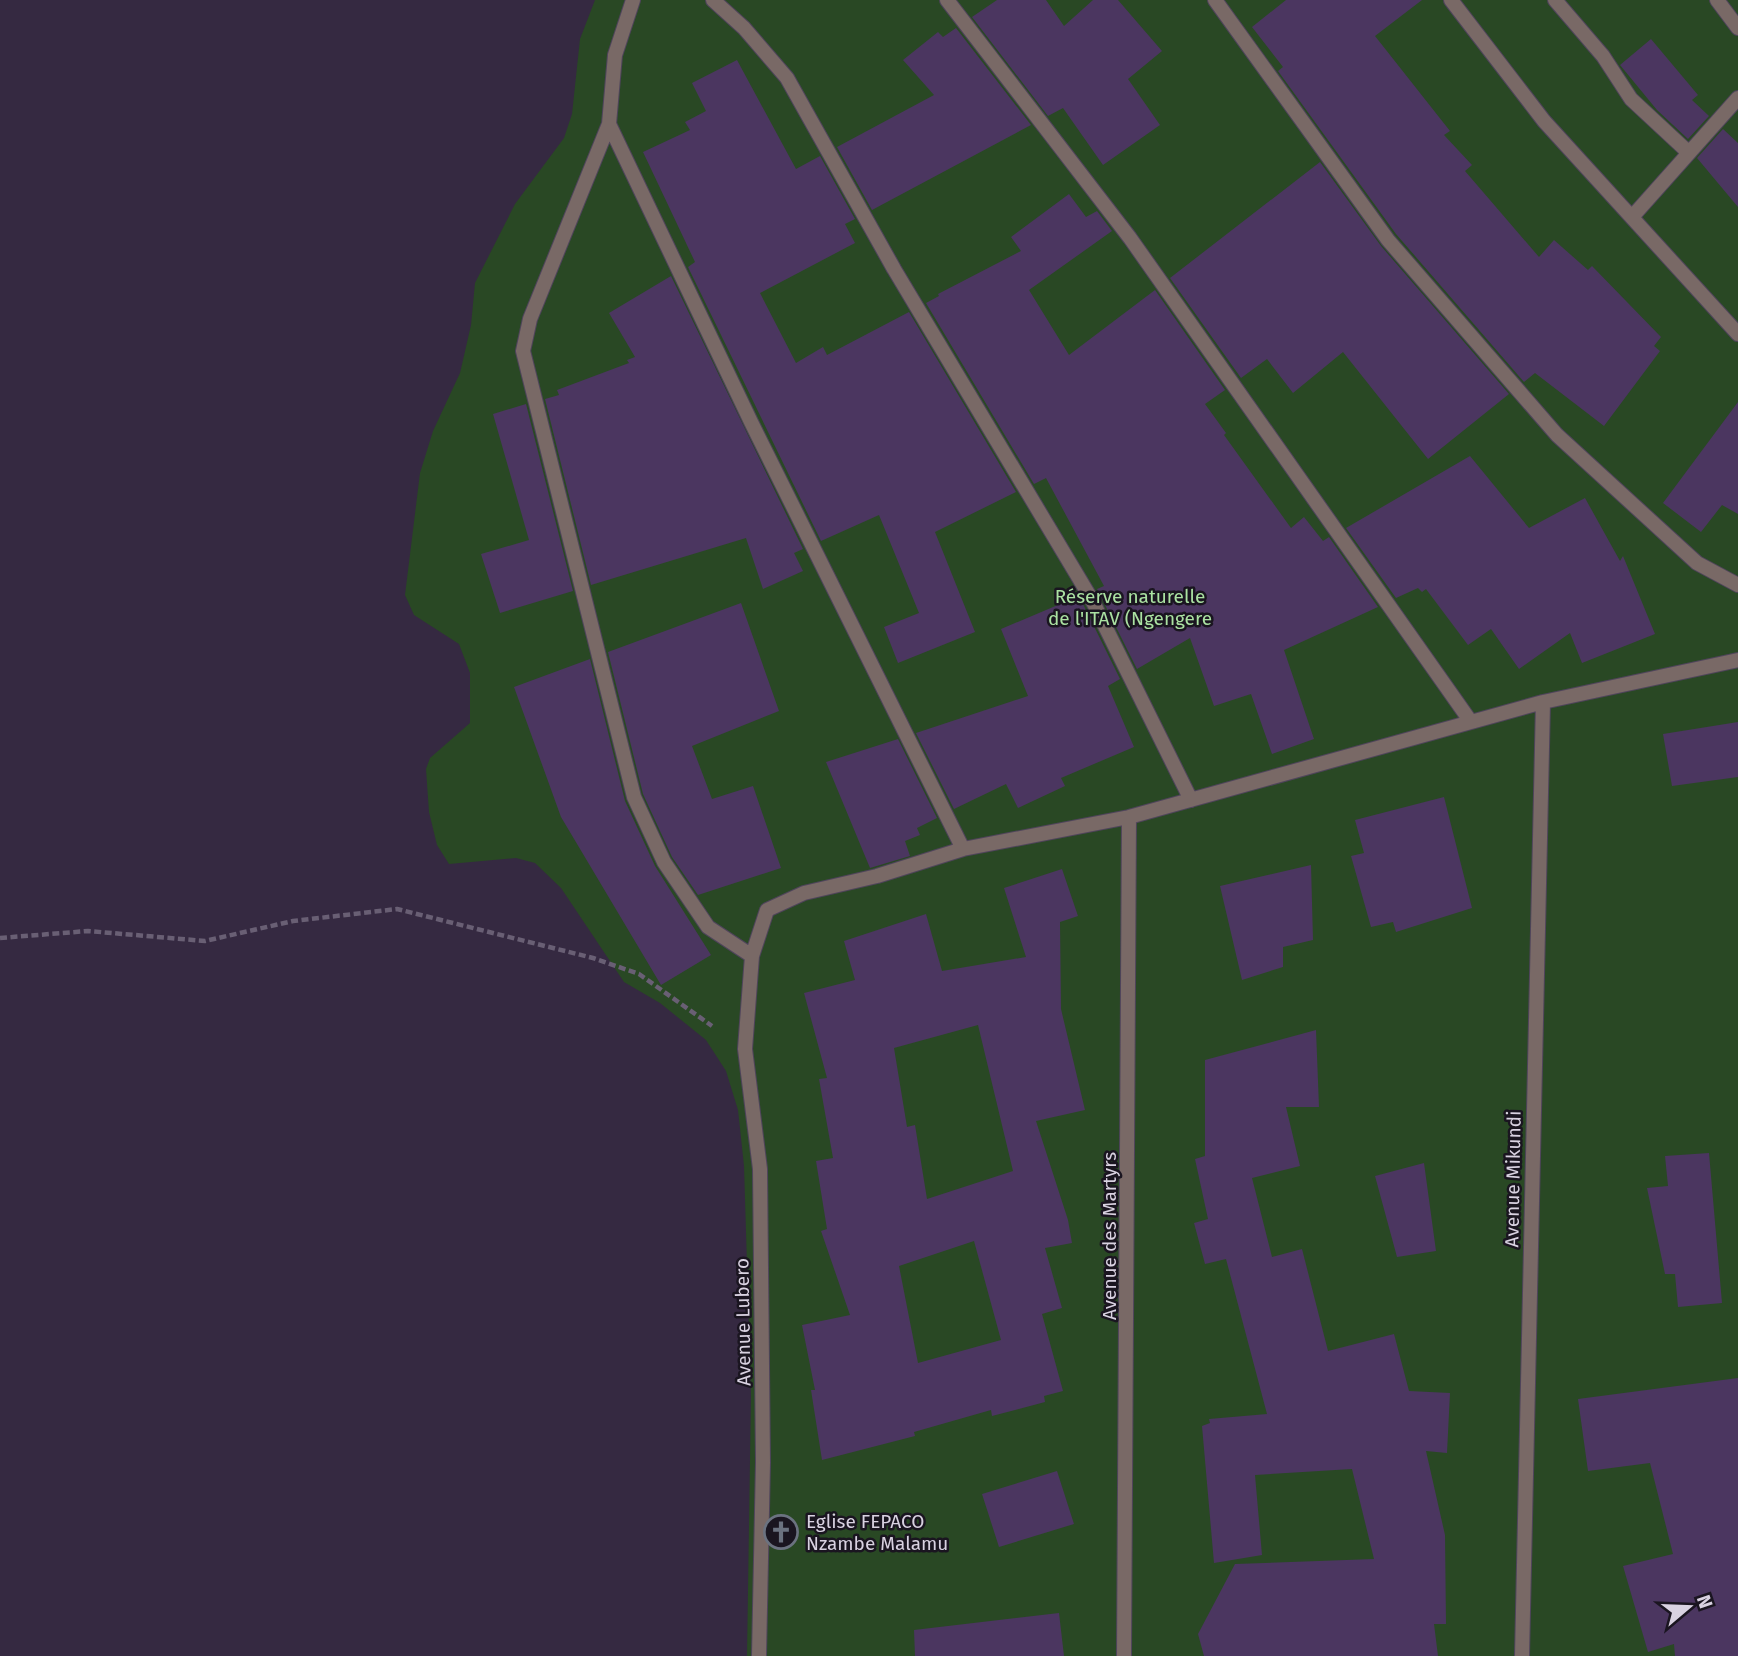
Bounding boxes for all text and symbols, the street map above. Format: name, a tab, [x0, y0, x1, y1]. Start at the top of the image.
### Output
park label: Réserve naturelle de l'ITAV (Ngengere	[1048, 585, 1212, 630]
street label: Avenue Mikundi	[1500, 1110, 1526, 1248]
street label: Avenue des Martyrs	[1098, 1152, 1121, 1320]
street label: Avenue Lubero	[730, 1258, 756, 1386]
place label: Eglise FEPACO Nzambe Malamu	[806, 1510, 948, 1555]
church icon: Eglise FEPACO Nzambe Malamu	[762, 1513, 800, 1551]
north arrow	[1654, 1572, 1724, 1642]
text: N	[1692, 1592, 1718, 1611]

